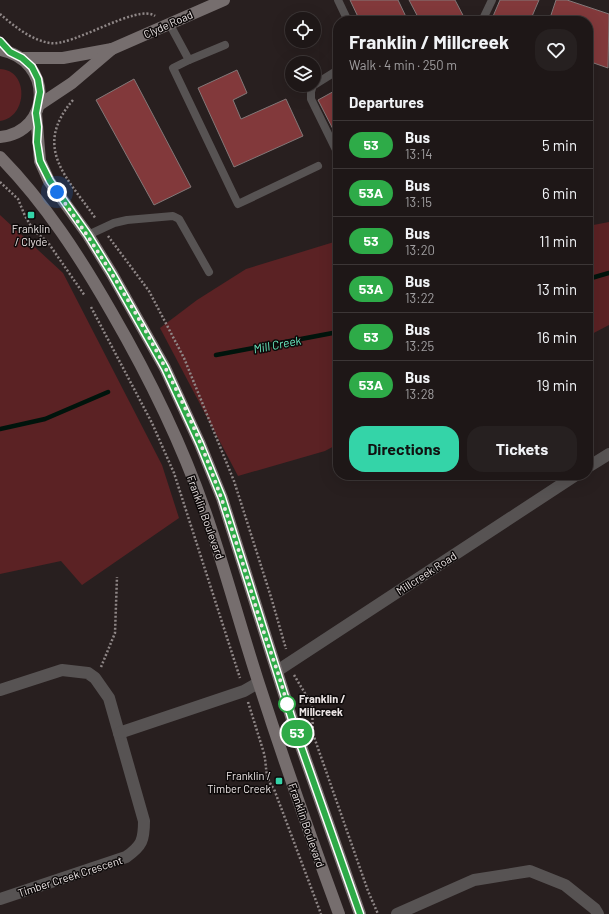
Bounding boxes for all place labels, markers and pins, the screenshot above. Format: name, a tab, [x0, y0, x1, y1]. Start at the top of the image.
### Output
marker: Franklin / Clyde	[26, 210, 36, 220]
place label: Franklin / Clyde	[12, 222, 50, 248]
place label: Franklin / Millcreek	[299, 692, 346, 718]
marker: Franklin / Millcreek	[278, 695, 296, 713]
place label: Franklin / Timber Creek	[207, 769, 271, 795]
marker: Franklin / Timber Creek	[274, 776, 284, 786]

